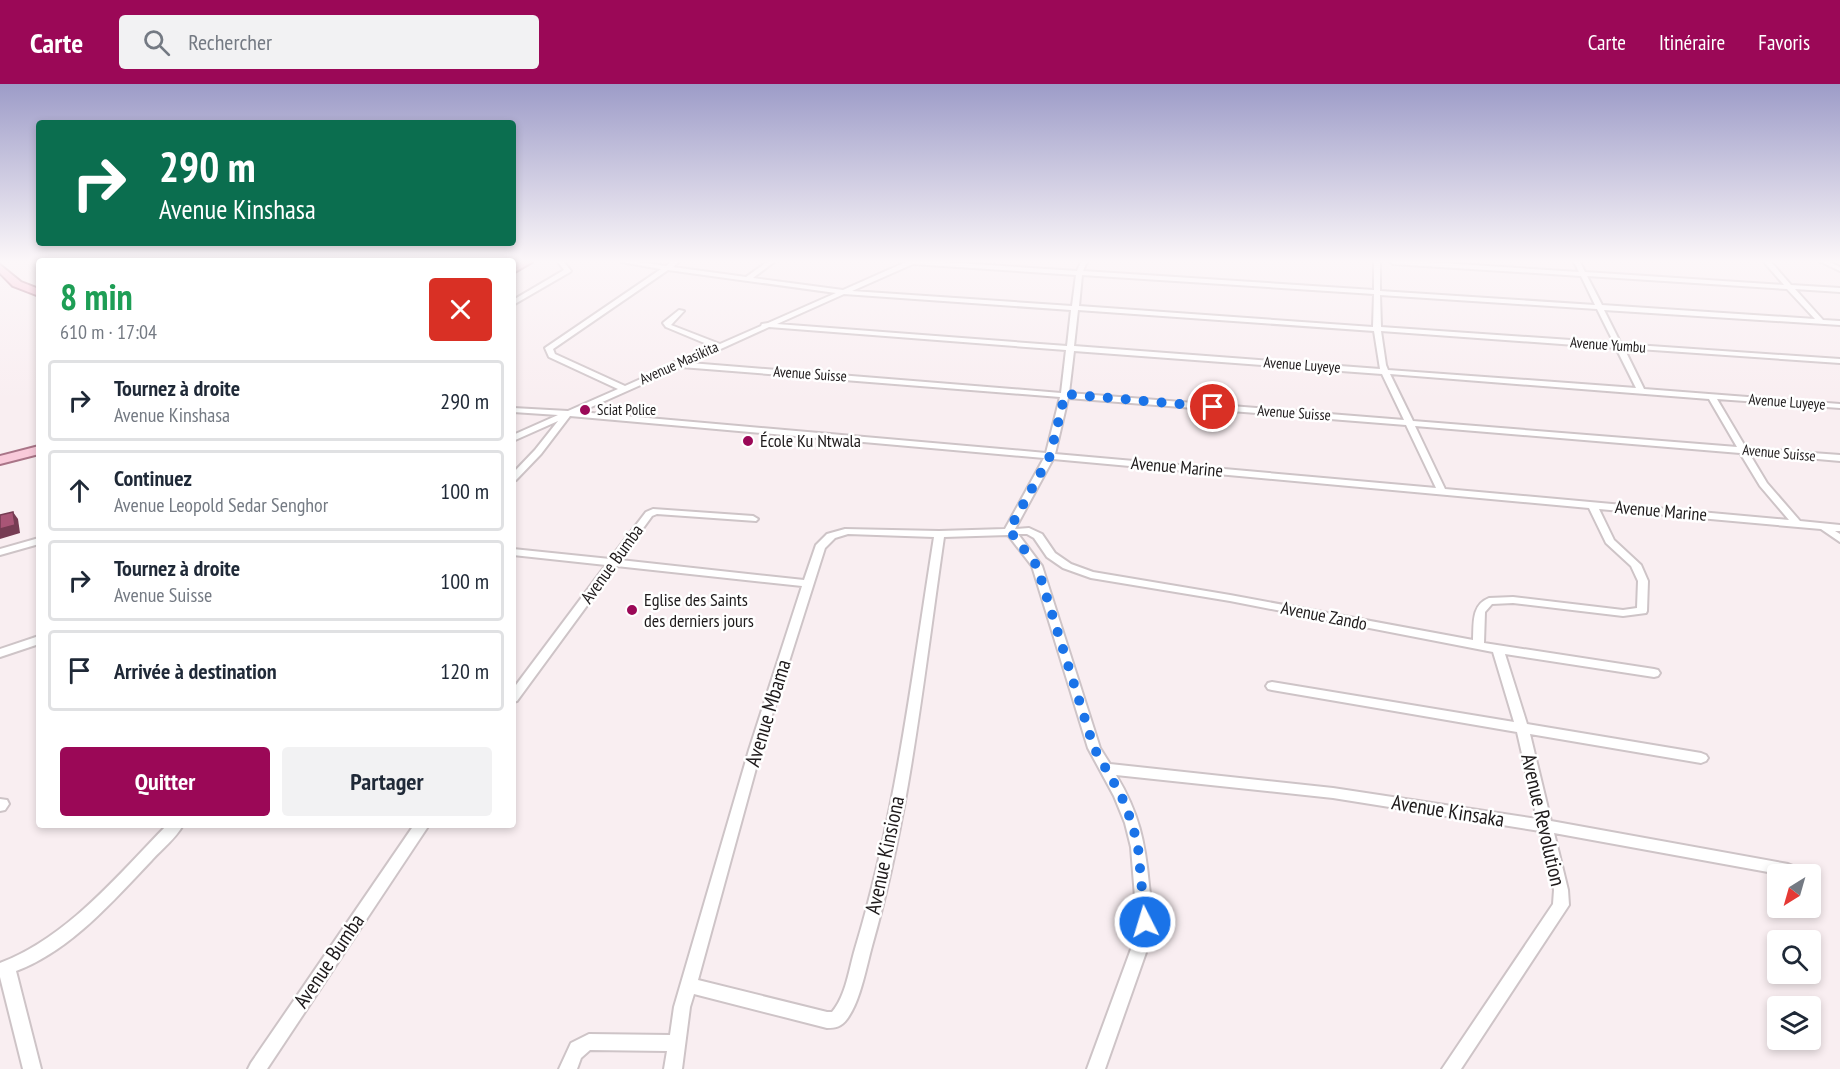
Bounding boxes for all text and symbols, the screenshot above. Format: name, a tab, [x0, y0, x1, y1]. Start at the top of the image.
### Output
search box	[119, 15, 539, 69]
text: Carte	[30, 24, 83, 61]
icon: search	[140, 26, 173, 59]
text: Rechercher	[188, 28, 272, 56]
text: Carte	[1588, 29, 1626, 56]
text: Itinéraire	[1659, 29, 1725, 56]
text: Favoris	[1758, 29, 1810, 56]
text: 290 m	[159, 139, 256, 194]
icon: right	[60, 144, 138, 222]
text: Avenue Kinshasa	[159, 192, 316, 226]
text: 8 min	[60, 273, 133, 320]
button: close	[429, 278, 492, 341]
text: 610 m · 17:04	[60, 319, 157, 345]
street label: Avenue Yumbu	[1569, 332, 1647, 357]
street label: Avenue Masikita	[636, 337, 721, 388]
street label: Avenue Luyeye	[1263, 352, 1341, 377]
street label: Avenue Suisse	[773, 361, 847, 386]
text: Tournez à droite	[114, 374, 240, 402]
pin	[1187, 381, 1238, 432]
icon: right	[63, 384, 96, 417]
text: 290 m	[440, 387, 489, 415]
street label: Avenue Luyeye	[1748, 389, 1826, 414]
icon: arrive	[1196, 390, 1229, 423]
place label: Sciat Police	[597, 400, 656, 419]
street label: Avenue Suisse	[1257, 400, 1331, 425]
text: Avenue Kinshasa	[114, 402, 230, 428]
marker: Sciat Police	[578, 403, 592, 417]
place label: École Ku Ntwala	[760, 429, 861, 452]
marker: École Ku Ntwala	[741, 434, 755, 448]
street label: Avenue Suisse	[1742, 440, 1817, 465]
street label: Avenue Marine	[1130, 451, 1224, 482]
text: Continuez	[114, 464, 192, 492]
icon: ahead	[63, 474, 96, 507]
text: 100 m	[440, 477, 489, 505]
text: Avenue Leopold Sedar Senghor	[114, 492, 328, 518]
street label: Avenue Marine	[1614, 495, 1708, 526]
street label: Avenue Bumba	[575, 520, 648, 608]
text: Tournez à droite	[114, 554, 240, 582]
icon: right	[63, 564, 96, 597]
text: 100 m	[440, 567, 489, 595]
text: Avenue Suisse	[114, 582, 212, 608]
place label: Eglise des Saints des derniers jours	[644, 588, 754, 632]
street label: Avenue Zando	[1279, 596, 1369, 635]
marker: Eglise des Saints des derniers jours	[625, 603, 639, 617]
icon: arrive	[63, 654, 96, 687]
street label: Avenue Mbama	[738, 656, 797, 770]
text: Arrivée à destination	[114, 657, 277, 685]
text: 120 m	[440, 657, 489, 685]
button: Quitter	[60, 747, 270, 816]
button: Partager	[282, 747, 492, 816]
street label: Avenue Revolution	[1515, 751, 1572, 889]
street label: Avenue Kinsaka	[1390, 788, 1506, 833]
street label: Avenue Kinsiona	[859, 793, 910, 916]
north arrow	[1767, 864, 1821, 918]
map controls	[1767, 864, 1821, 1050]
position arrow	[1113, 890, 1177, 954]
street label: Avenue Bumba	[287, 909, 370, 1013]
button: search	[1767, 930, 1821, 984]
button: layers	[1767, 996, 1821, 1050]

